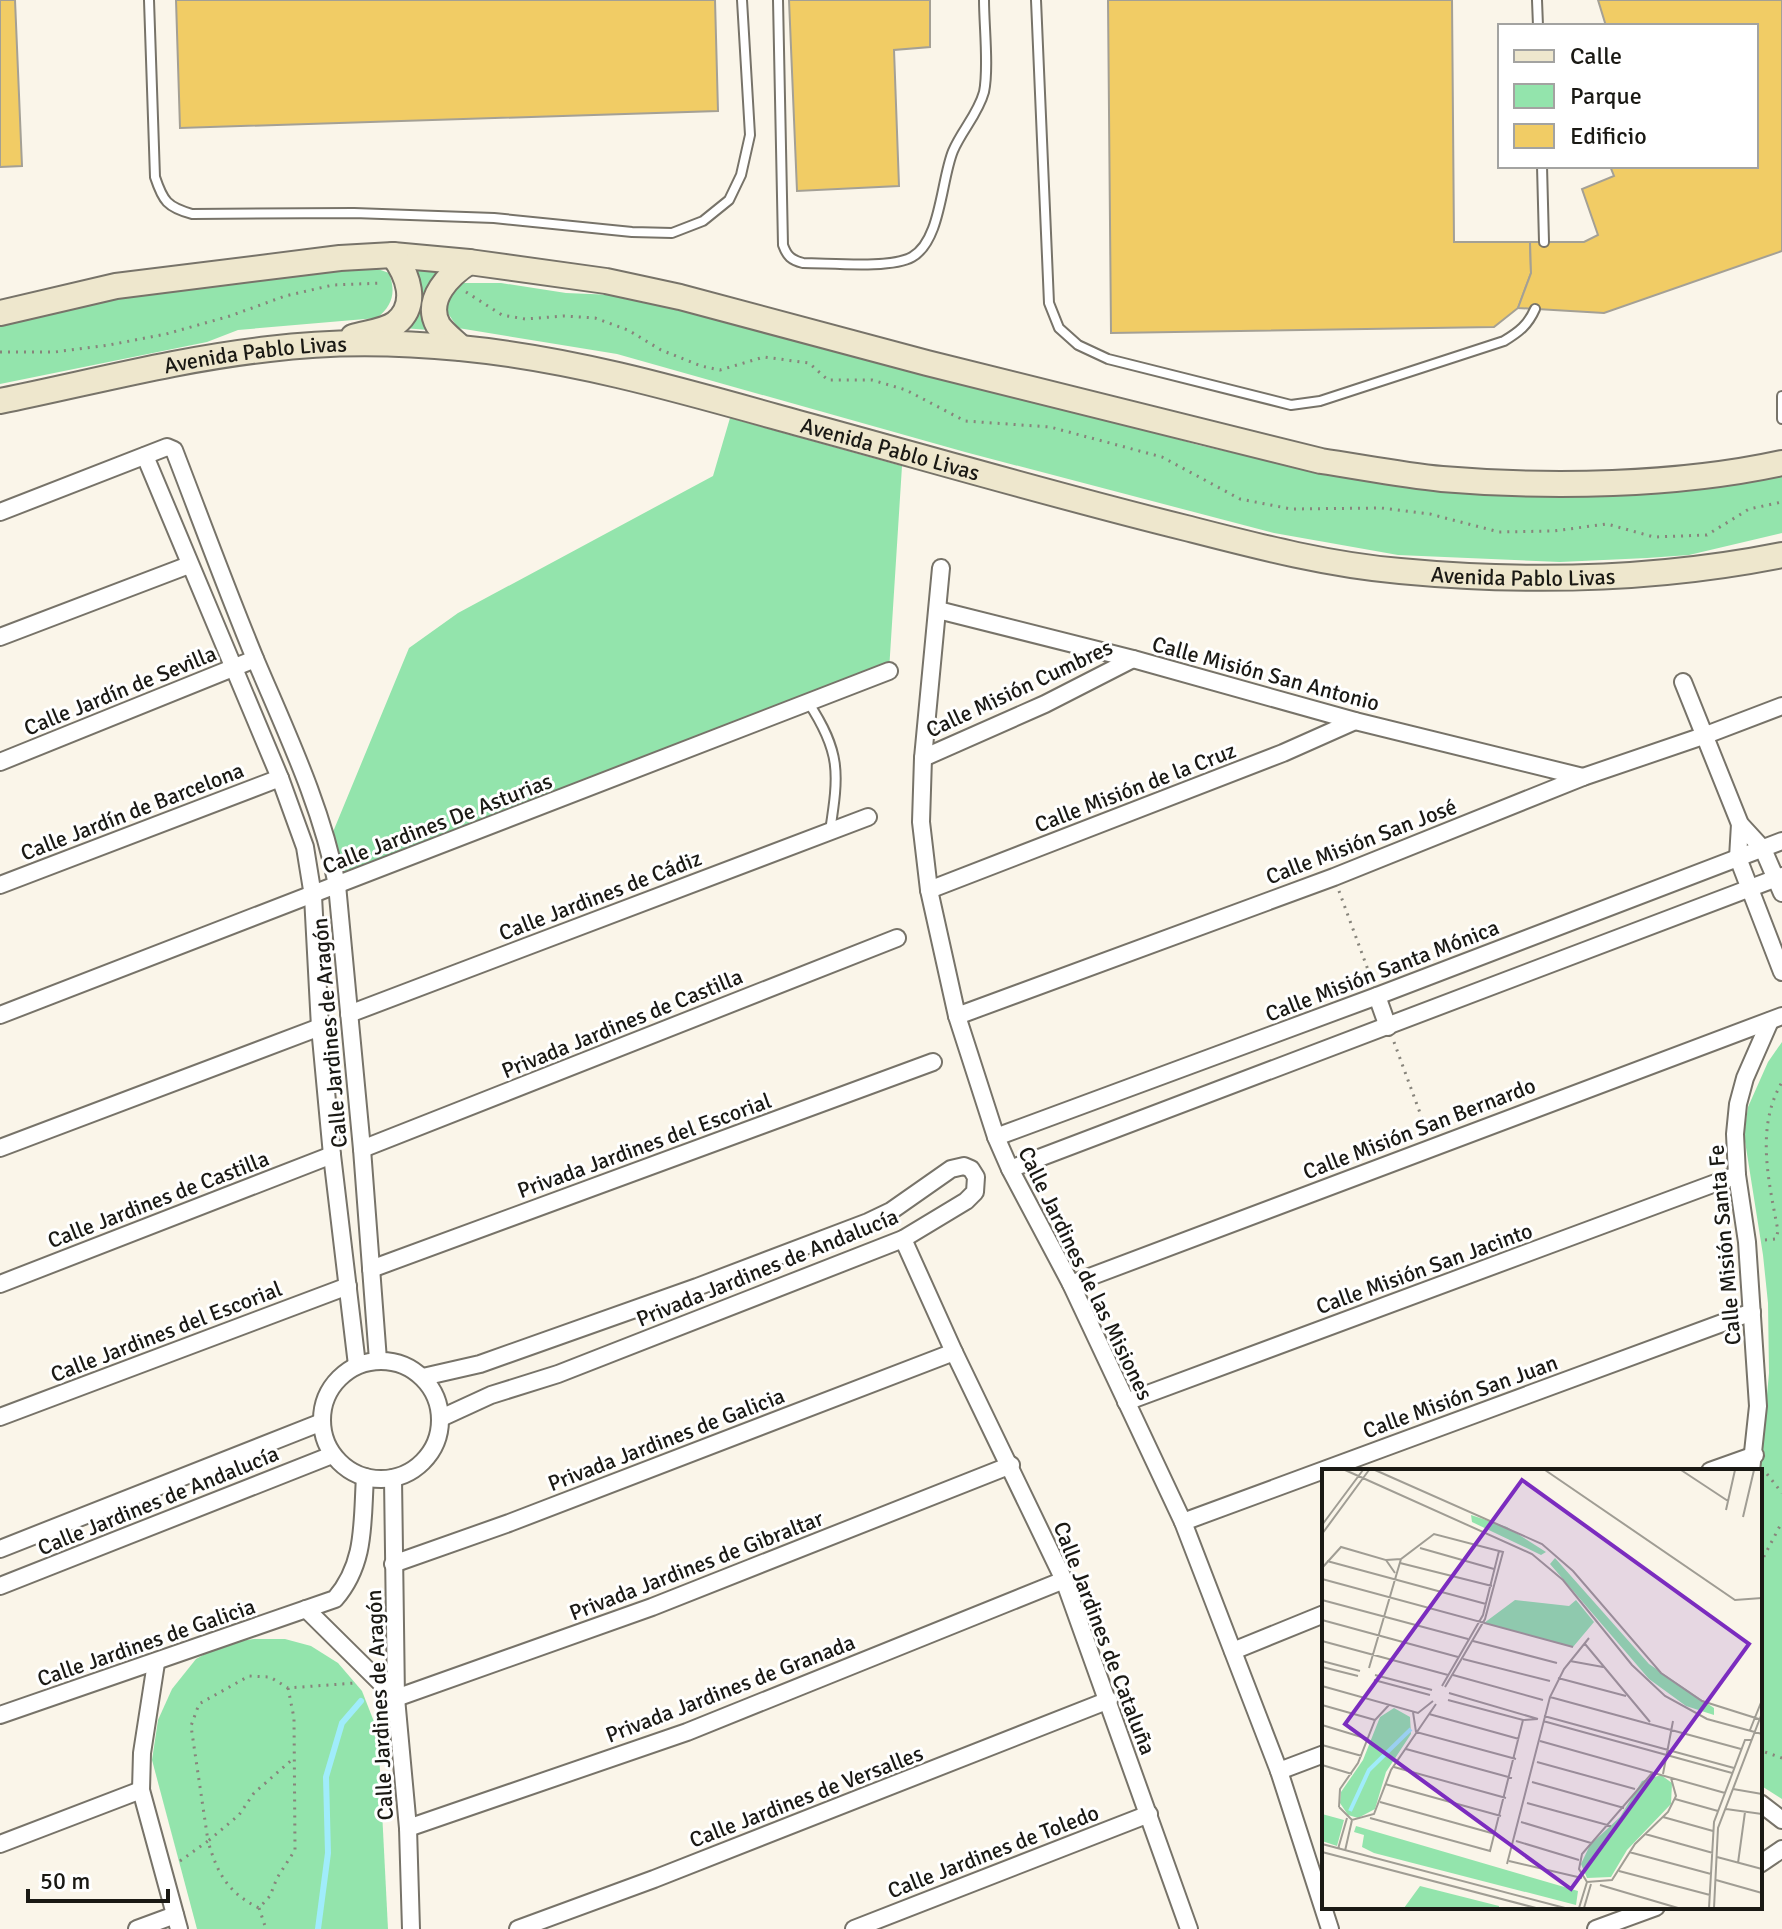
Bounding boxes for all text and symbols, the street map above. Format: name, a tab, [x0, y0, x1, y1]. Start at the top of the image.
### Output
legend	[1498, 24, 1758, 168]
text: Calle	[1570, 41, 1622, 71]
text: Parque	[1570, 81, 1642, 111]
text: Edificio	[1570, 121, 1647, 151]
street label: Avenida Pablo Livas	[162, 330, 347, 379]
street label: Avenida Pablo Livas	[798, 411, 983, 487]
street label: Avenida Pablo Livas	[1430, 561, 1616, 592]
street label: Calle Misión San Antonio	[1149, 630, 1382, 717]
street label: Calle Misión Cumbres	[922, 633, 1117, 744]
street label: Calle Jardín de Sevilla	[20, 639, 220, 741]
street label: Calle Misión de la Cruz	[1031, 737, 1240, 838]
street label: Calle Jardín de Barcelona	[17, 756, 248, 867]
street label: Calle Jardines De Asturias	[318, 767, 556, 880]
street label: Calle Misión San José	[1262, 793, 1460, 890]
street label: Calle Jardines de Cádiz	[495, 844, 706, 947]
street label: Calle Misión Santa Mónica	[1262, 913, 1503, 1028]
street label: Calle Jardines de Aragón	[306, 917, 353, 1149]
street label: Privada Jardines de Castilla	[498, 963, 747, 1084]
street label: Calle Misión San Bernardo	[1299, 1072, 1539, 1185]
street label: Privada Jardines del Escorial	[514, 1087, 775, 1204]
street label: Calle Jardines de las Misiones	[1012, 1142, 1159, 1405]
street label: Calle Misión Santa Fe	[1702, 1144, 1747, 1346]
street label: Calle Jardines de Castilla	[44, 1145, 273, 1254]
street label: Privada Jardines de Andalucía	[632, 1202, 902, 1332]
street label: Calle Misión San Jacinto	[1312, 1217, 1536, 1320]
street label: Calle Jardines del Escorial	[47, 1275, 286, 1388]
street label: Calle Misión San Juan	[1359, 1349, 1561, 1444]
street label: Privada Jardines de Galicia	[544, 1382, 788, 1497]
street label: Calle Jardines de Andalucía	[34, 1440, 283, 1561]
inset map	[1322, 1469, 1762, 1909]
street label: Privada Jardines de Gibraltar	[565, 1505, 827, 1626]
street label: Calle Jardines de Cataluña	[1048, 1518, 1162, 1759]
street label: Calle Jardines de Aragón	[360, 1589, 399, 1821]
street label: Calle Jardines de Galicia	[34, 1592, 259, 1692]
street label: Privada Jardines de Granada	[602, 1628, 859, 1749]
street label: Calle Jardines de Versalles	[686, 1739, 927, 1854]
street label: Calle Jardines de Toledo	[884, 1799, 1103, 1904]
scale bar	[28, 1853, 168, 1903]
text: 50 m	[40, 1866, 90, 1896]

